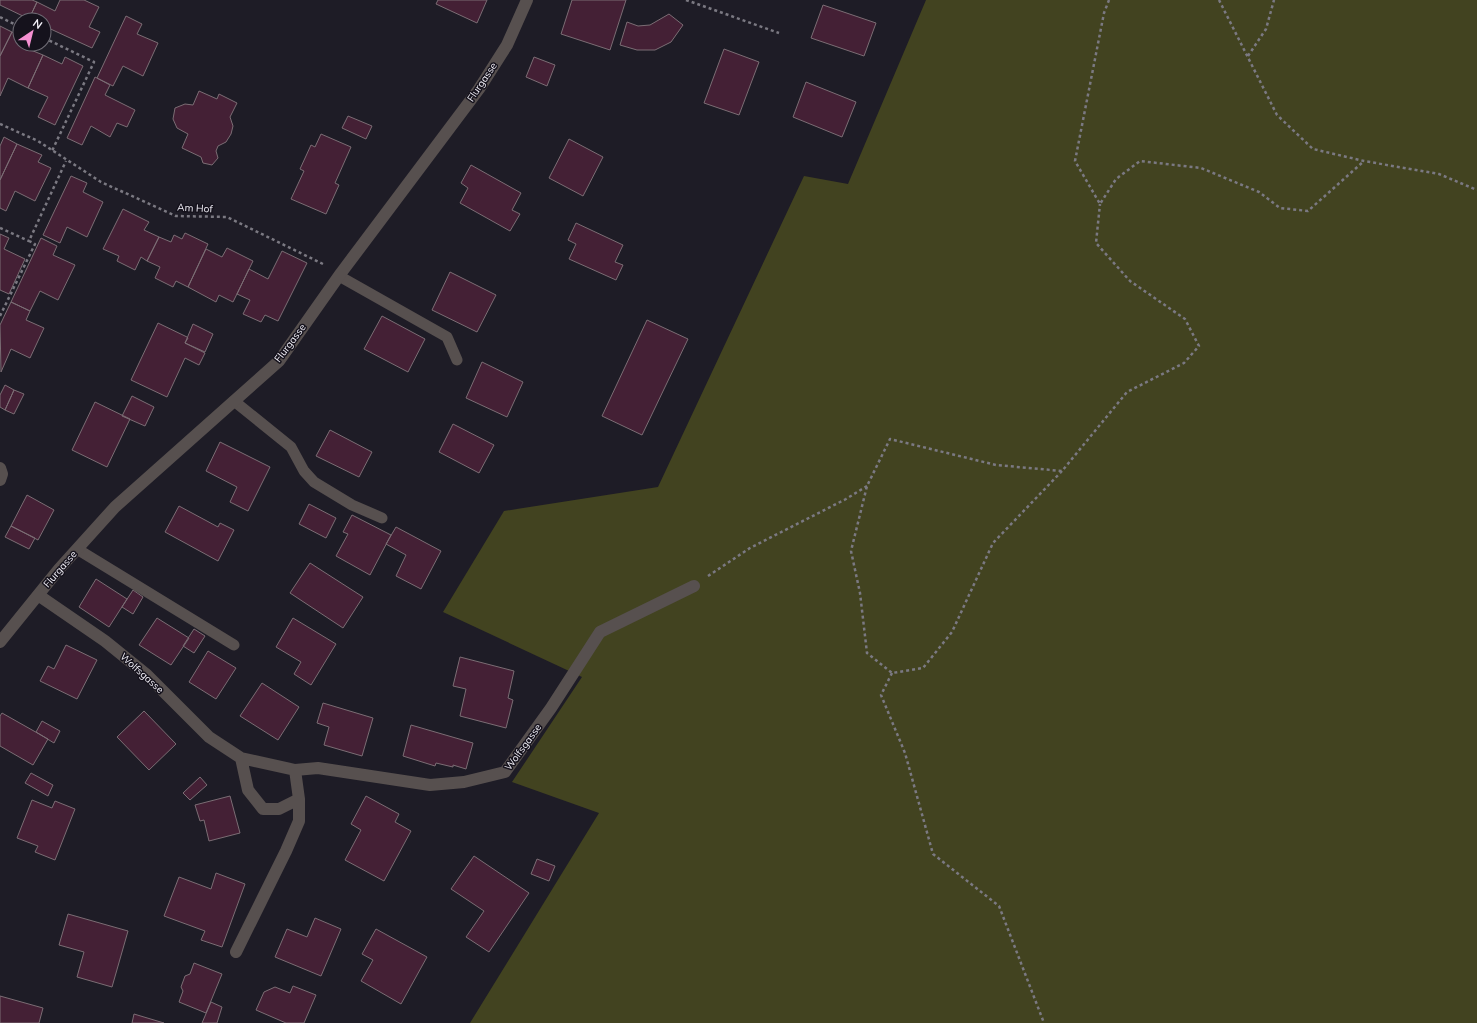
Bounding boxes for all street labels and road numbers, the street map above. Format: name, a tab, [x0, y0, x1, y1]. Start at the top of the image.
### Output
street label: Flurgasse	[464, 60, 500, 104]
street label: Am Hof	[177, 201, 214, 215]
street label: Flurgasse	[271, 321, 309, 365]
street label: Flurgasse	[40, 548, 80, 590]
street label: Wolfsgasse	[117, 650, 167, 696]
street label: Wolfsgasse	[502, 721, 544, 773]

